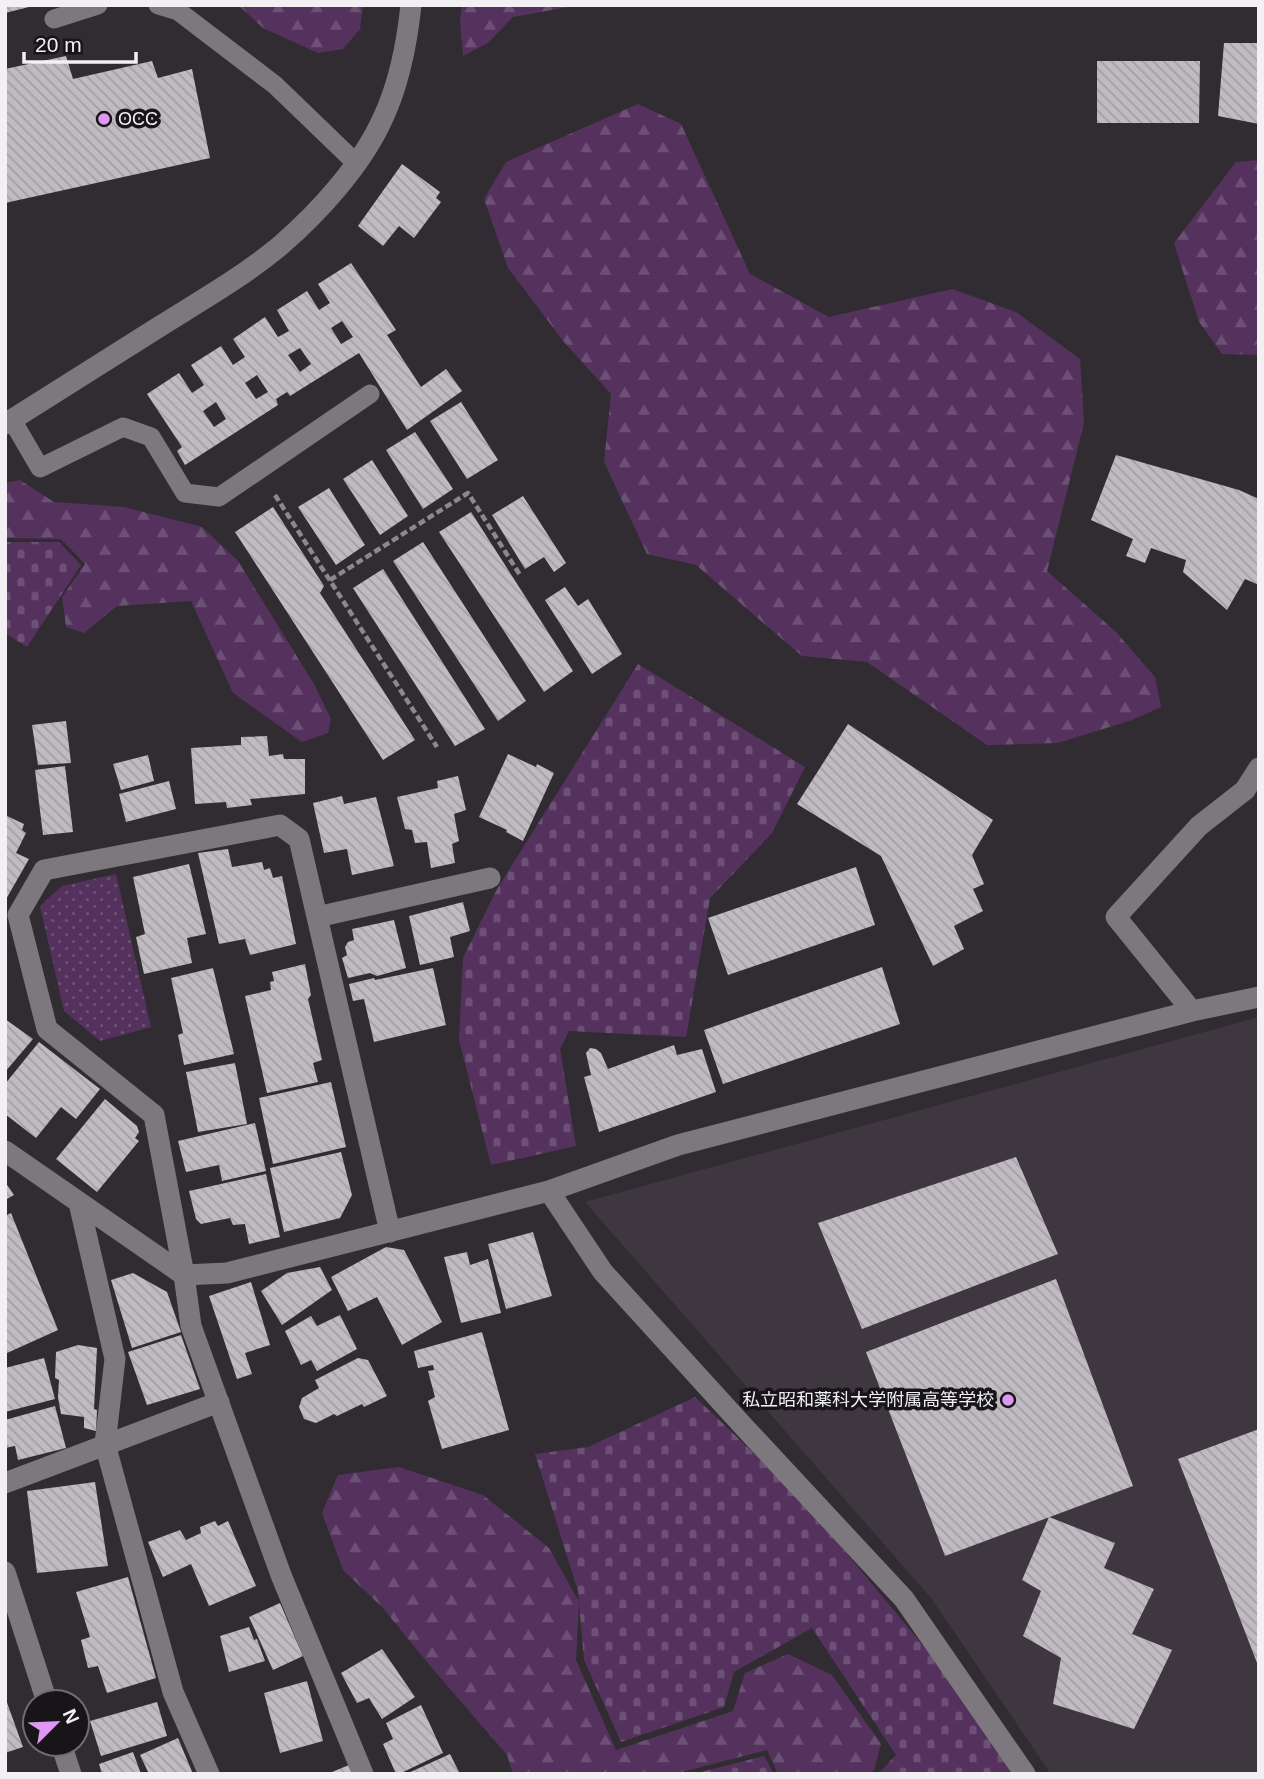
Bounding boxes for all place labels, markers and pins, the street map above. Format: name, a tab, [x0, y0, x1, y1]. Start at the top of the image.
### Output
place label: OCC	[118, 109, 158, 129]
marker: OCC	[96, 111, 112, 127]
place label: 私立昭和薬科大学附属高等学校	[742, 1390, 994, 1410]
marker: 私立昭和薬科大学附属高等学校	[1000, 1392, 1016, 1408]

